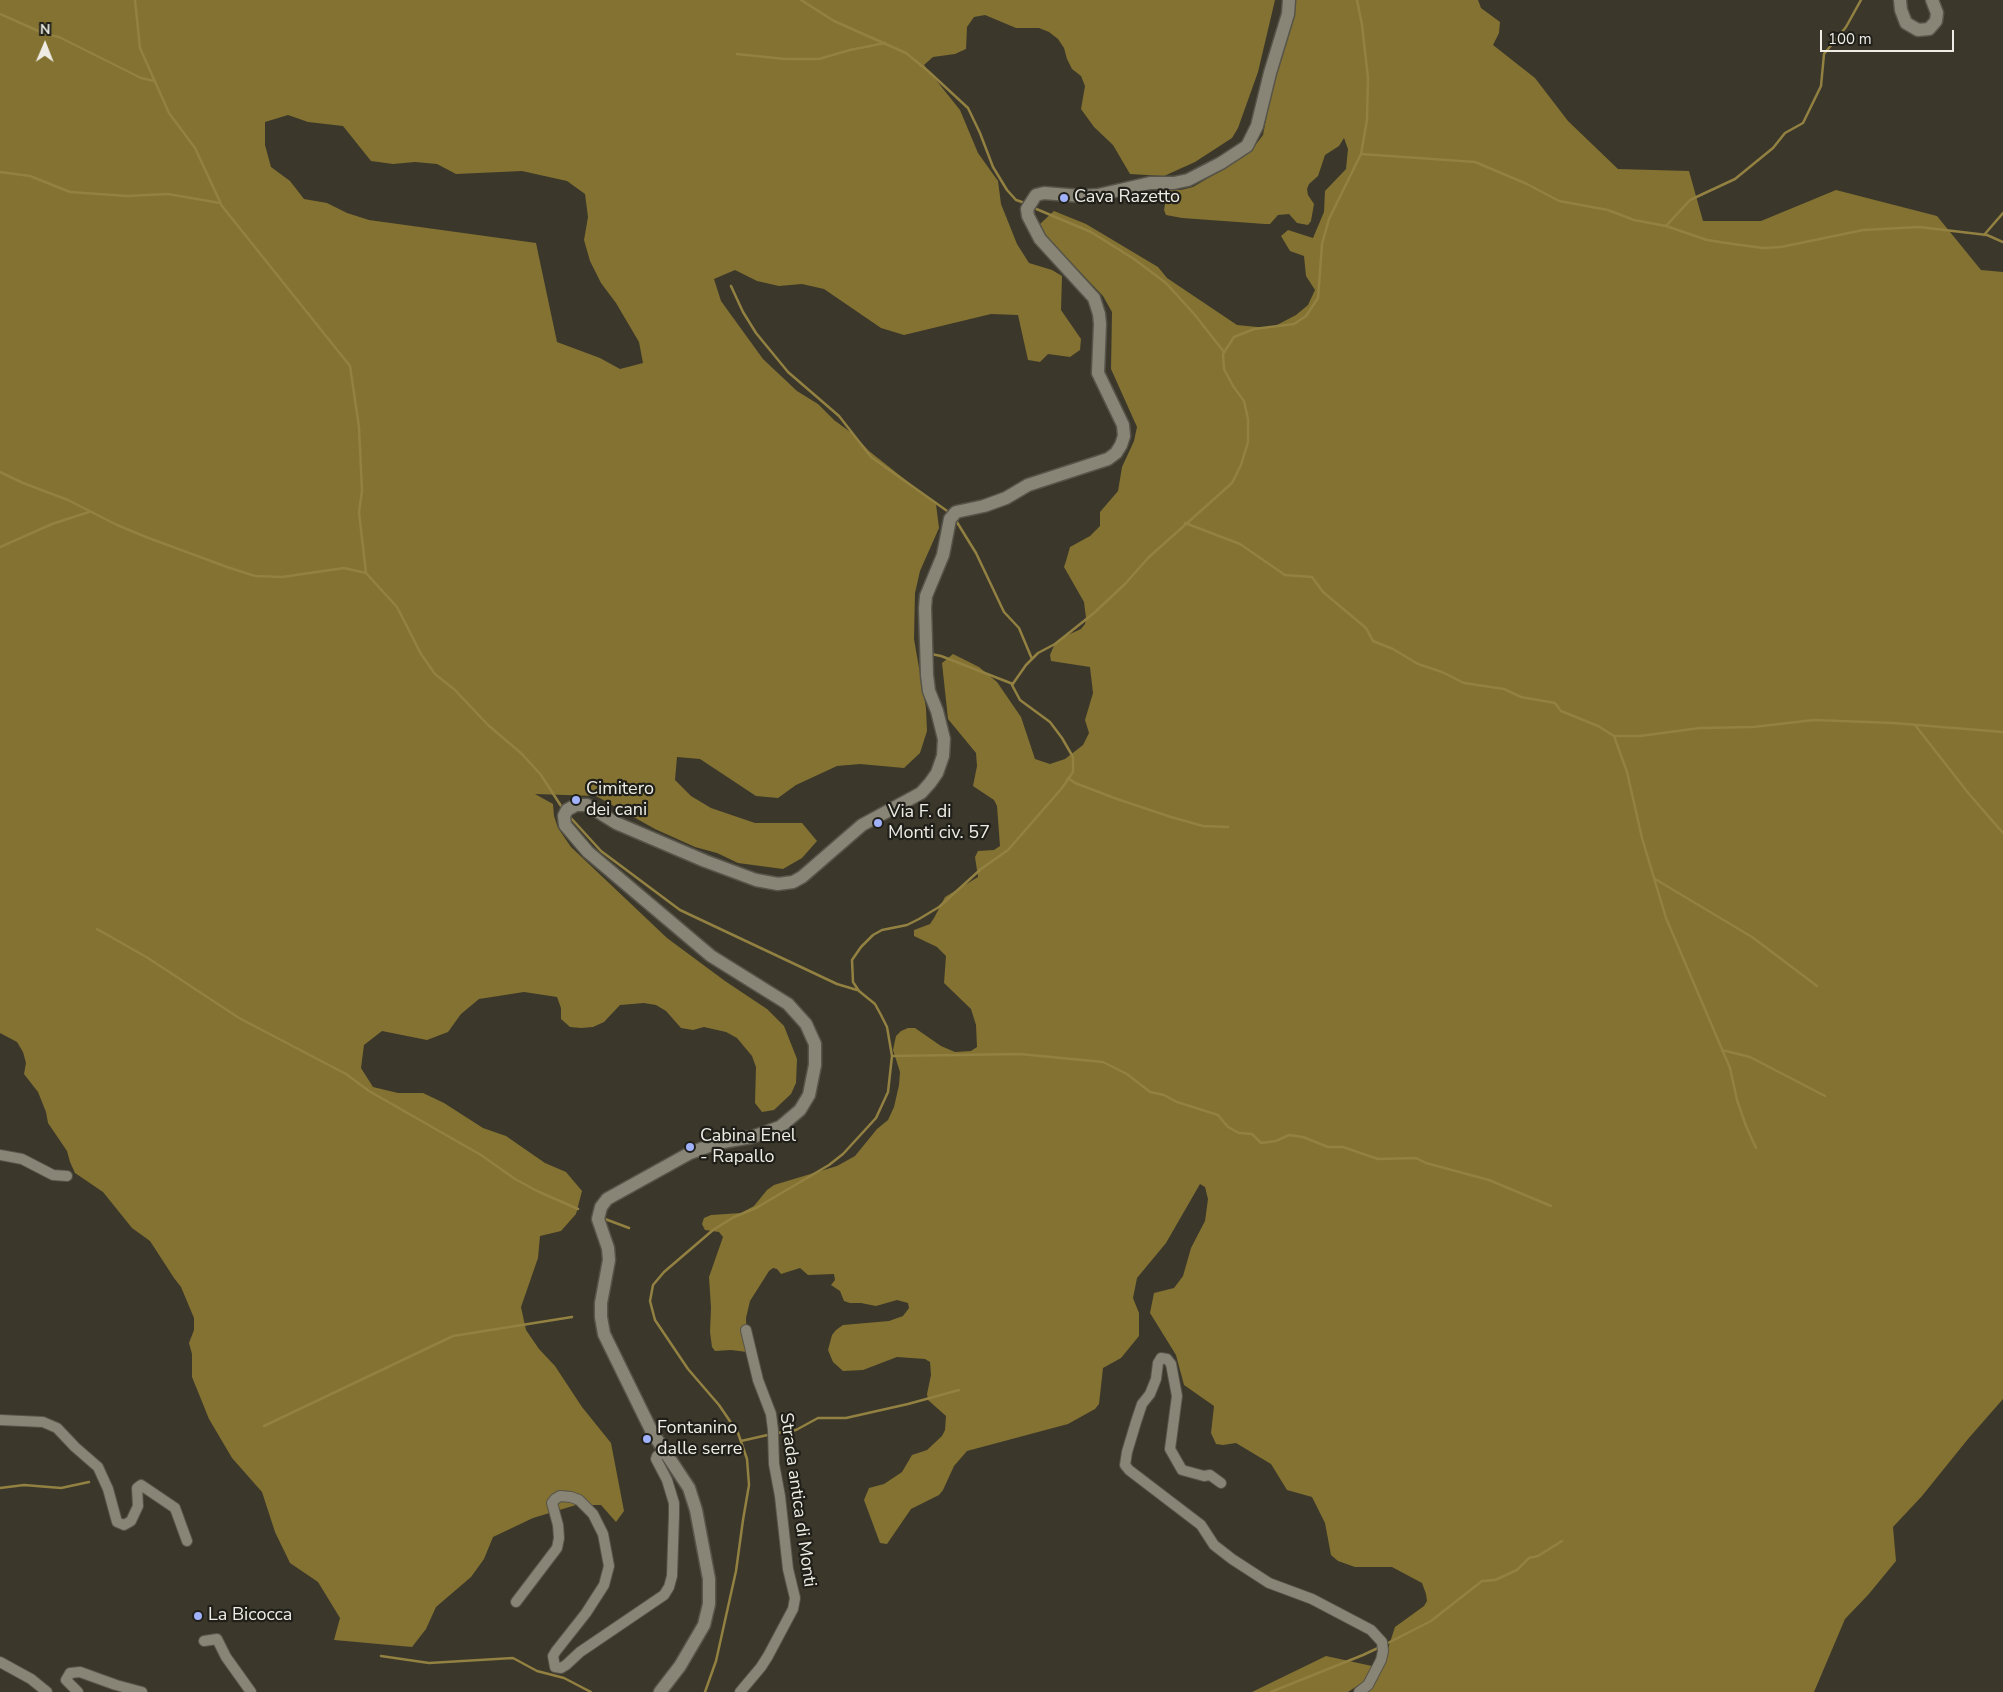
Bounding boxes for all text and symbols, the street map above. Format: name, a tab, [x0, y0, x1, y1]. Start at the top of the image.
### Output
north arrow	[20, 20, 70, 70]
text: N	[40, 20, 51, 39]
scale bar	[1823, 20, 1957, 52]
text: 100 m	[1828, 29, 1872, 49]
place label: Cava Razetto	[1074, 187, 1180, 209]
marker: Cava Razetto	[1058, 192, 1070, 204]
place label: Cimitero dei cani	[586, 779, 654, 822]
marker: Cimitero dei cani	[570, 794, 582, 806]
place label: Via F. di Monti civ. 57	[888, 802, 990, 844]
marker: Via F. di Monti civ. 57	[872, 817, 884, 829]
place label: Cabina Enel - Rapallo	[700, 1126, 796, 1168]
marker: Cabina Enel - Rapallo	[684, 1141, 696, 1153]
street label: Strada antica di Monti	[774, 1411, 820, 1589]
place label: Fontanino dalle serre	[657, 1418, 742, 1460]
marker: Fontanino dalle serre	[641, 1433, 653, 1445]
place label: La Bicocca	[208, 1605, 292, 1627]
marker: La Bicocca	[192, 1610, 204, 1622]

